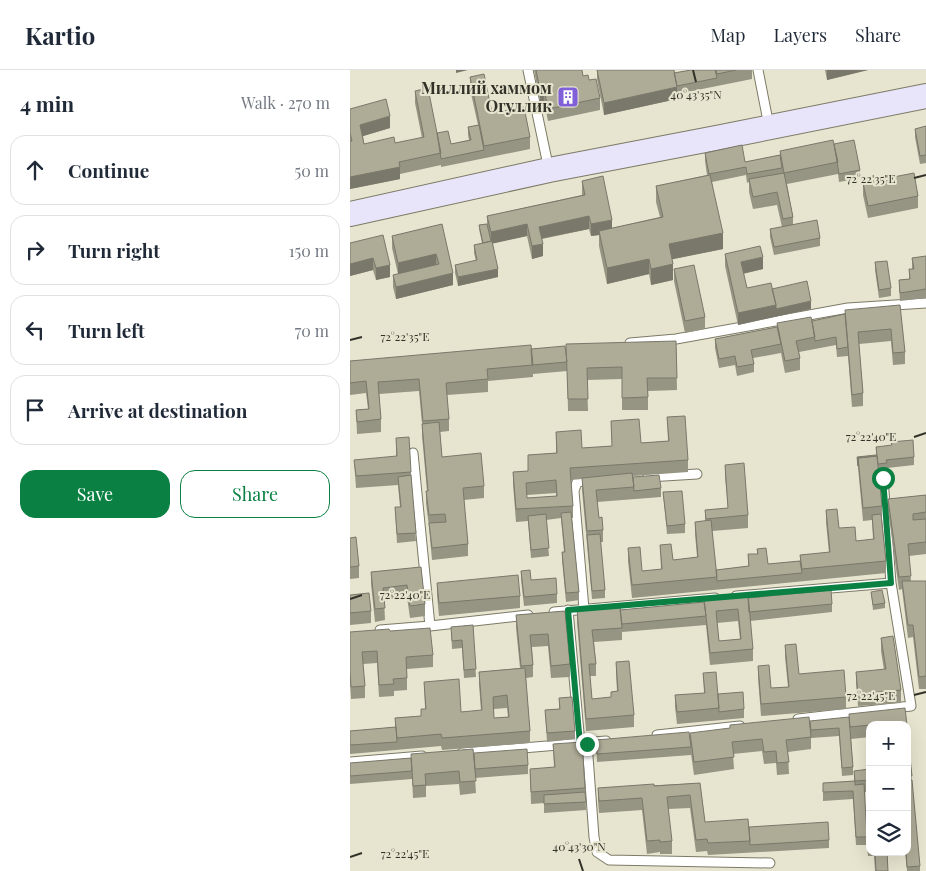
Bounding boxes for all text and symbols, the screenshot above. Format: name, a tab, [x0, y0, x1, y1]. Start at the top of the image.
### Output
text: Kartio	[25, 19, 95, 51]
text: Map	[710, 23, 745, 47]
text: Layers	[773, 23, 827, 47]
text: Share	[855, 23, 901, 47]
place label: Миллий хаммом Огуллик	[421, 77, 552, 116]
building icon: Миллий хаммом Огуллик	[556, 85, 580, 109]
text: 40°43'35"N	[670, 86, 722, 102]
text: 4 min	[20, 89, 74, 117]
text: Walk · 270 m	[241, 92, 330, 113]
icon: ahead	[21, 156, 49, 184]
text: Continue	[68, 157, 149, 183]
text: 50 m	[295, 160, 329, 181]
text: 72°22'35"E	[846, 170, 896, 186]
icon: right	[21, 236, 49, 264]
text: Turn right	[68, 237, 160, 263]
text: 150 m	[289, 240, 329, 261]
icon: left	[21, 316, 49, 344]
text: Turn left	[68, 317, 145, 343]
text: 70 m	[295, 320, 329, 341]
text: 72°22'35"E	[380, 328, 430, 344]
icon: arrive	[21, 396, 49, 424]
text: Arrive at destination	[68, 397, 248, 423]
text: 72°22'40"E	[846, 428, 896, 444]
route start	[872, 467, 895, 490]
button: Save	[20, 470, 170, 518]
button: Share	[180, 470, 330, 518]
text: 72°22'40"E	[380, 586, 430, 602]
text: 72°22'45"E	[847, 687, 895, 703]
map controls	[866, 721, 911, 856]
button: +	[866, 721, 911, 766]
route end	[576, 733, 599, 756]
button: −	[866, 766, 911, 811]
button: layers	[866, 811, 911, 856]
text: 40°43'30"N	[552, 838, 606, 854]
text: 72°22'45"E	[381, 845, 429, 861]

